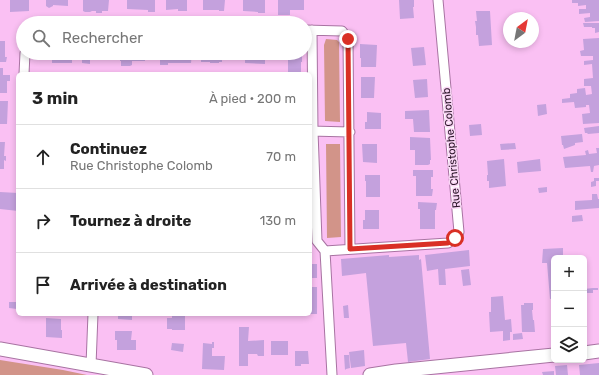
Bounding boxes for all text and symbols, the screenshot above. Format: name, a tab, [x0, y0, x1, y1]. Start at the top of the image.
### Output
north arrow	[503, 12, 539, 48]
search box	[16, 16, 312, 60]
icon: search	[30, 27, 52, 49]
text: Rechercher	[62, 29, 143, 47]
route end	[339, 30, 357, 48]
street label: Rue Christophe Colomb	[440, 87, 463, 209]
text: 3 min	[32, 88, 78, 108]
text: À pied · 200 m	[209, 91, 296, 106]
text: Continuez	[70, 140, 147, 158]
icon: ahead	[32, 146, 54, 168]
text: 70 m	[266, 149, 296, 164]
text: Rue Christophe Colomb	[70, 158, 213, 173]
icon: right	[32, 210, 54, 232]
text: Tournez à droite	[70, 212, 191, 230]
text: 130 m	[260, 213, 296, 228]
route start	[446, 229, 464, 247]
map controls	[551, 255, 587, 363]
button: +	[551, 255, 587, 291]
icon: arrive	[32, 274, 54, 296]
text: Arrivée à destination	[70, 276, 227, 294]
button: −	[551, 291, 587, 327]
button: layers	[551, 327, 587, 363]

